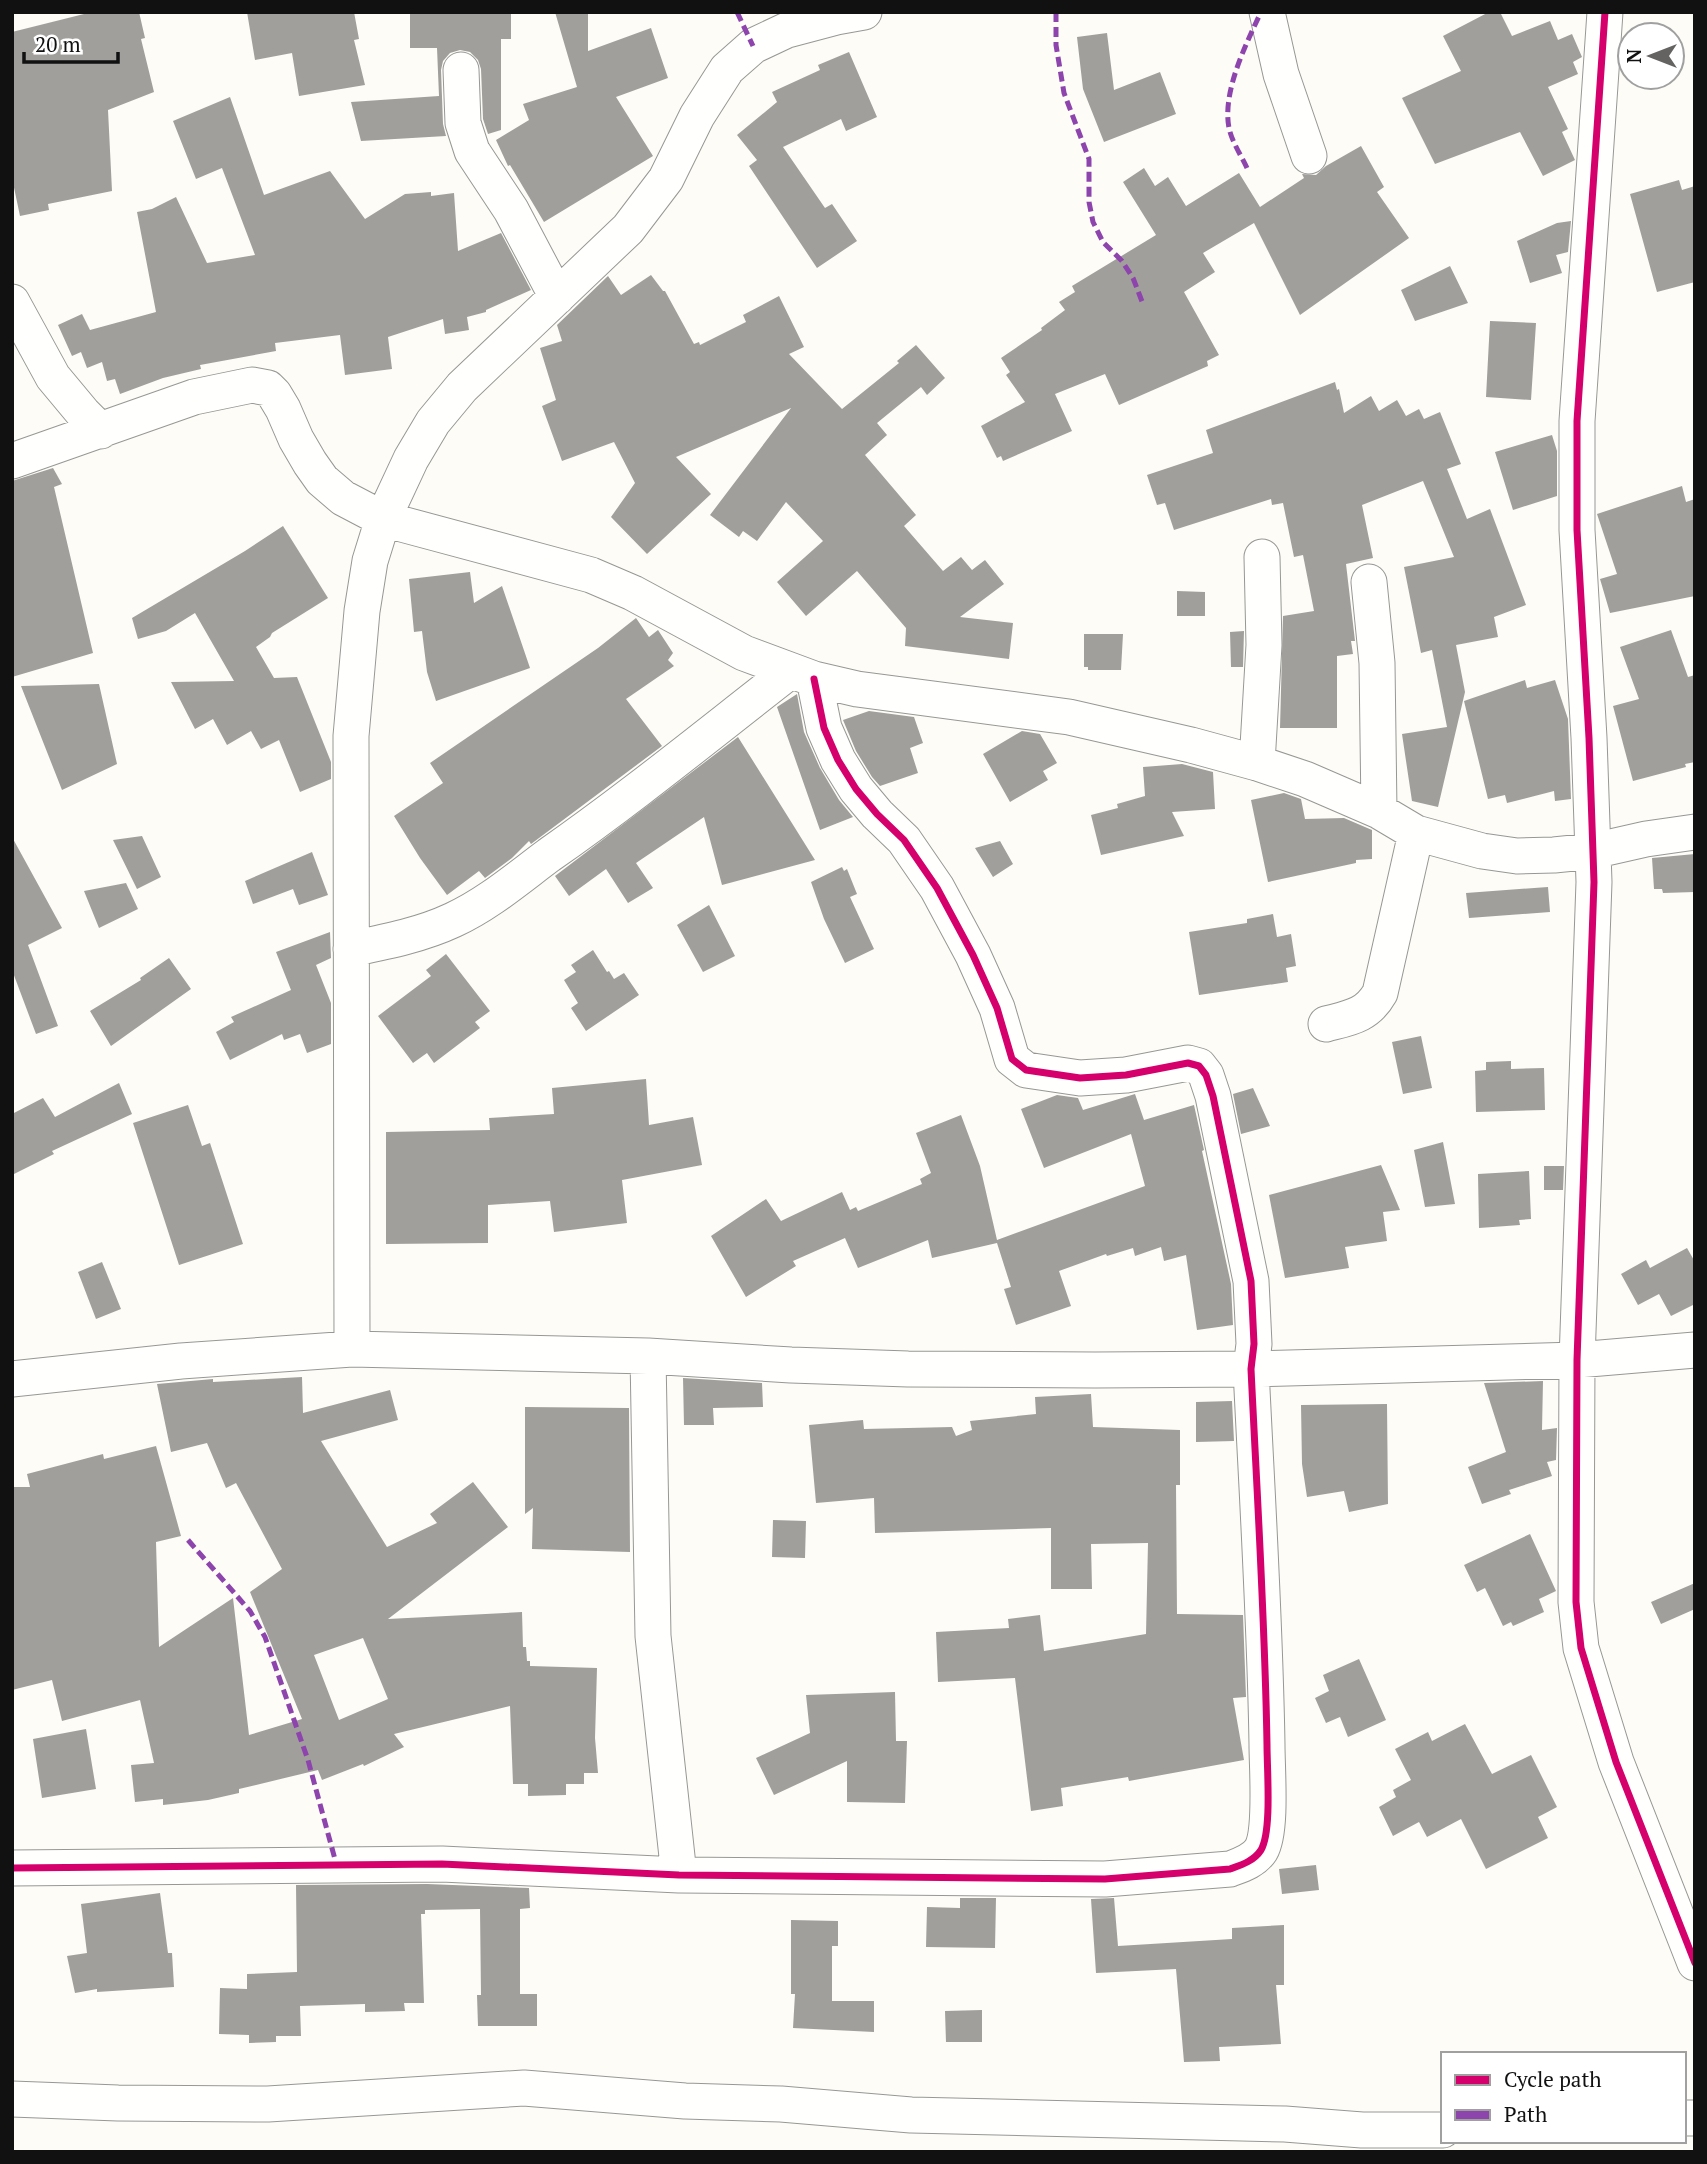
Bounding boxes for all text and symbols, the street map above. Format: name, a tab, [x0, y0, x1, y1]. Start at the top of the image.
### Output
scale bar	[24, 21, 119, 65]
north arrow	[1616, 21, 1686, 91]
text: 20 m	[35, 30, 81, 58]
text: N	[1621, 48, 1646, 63]
legend	[1441, 2052, 1686, 2143]
text: Cycle path	[1504, 2065, 1602, 2093]
text: Path	[1504, 2100, 1547, 2128]

